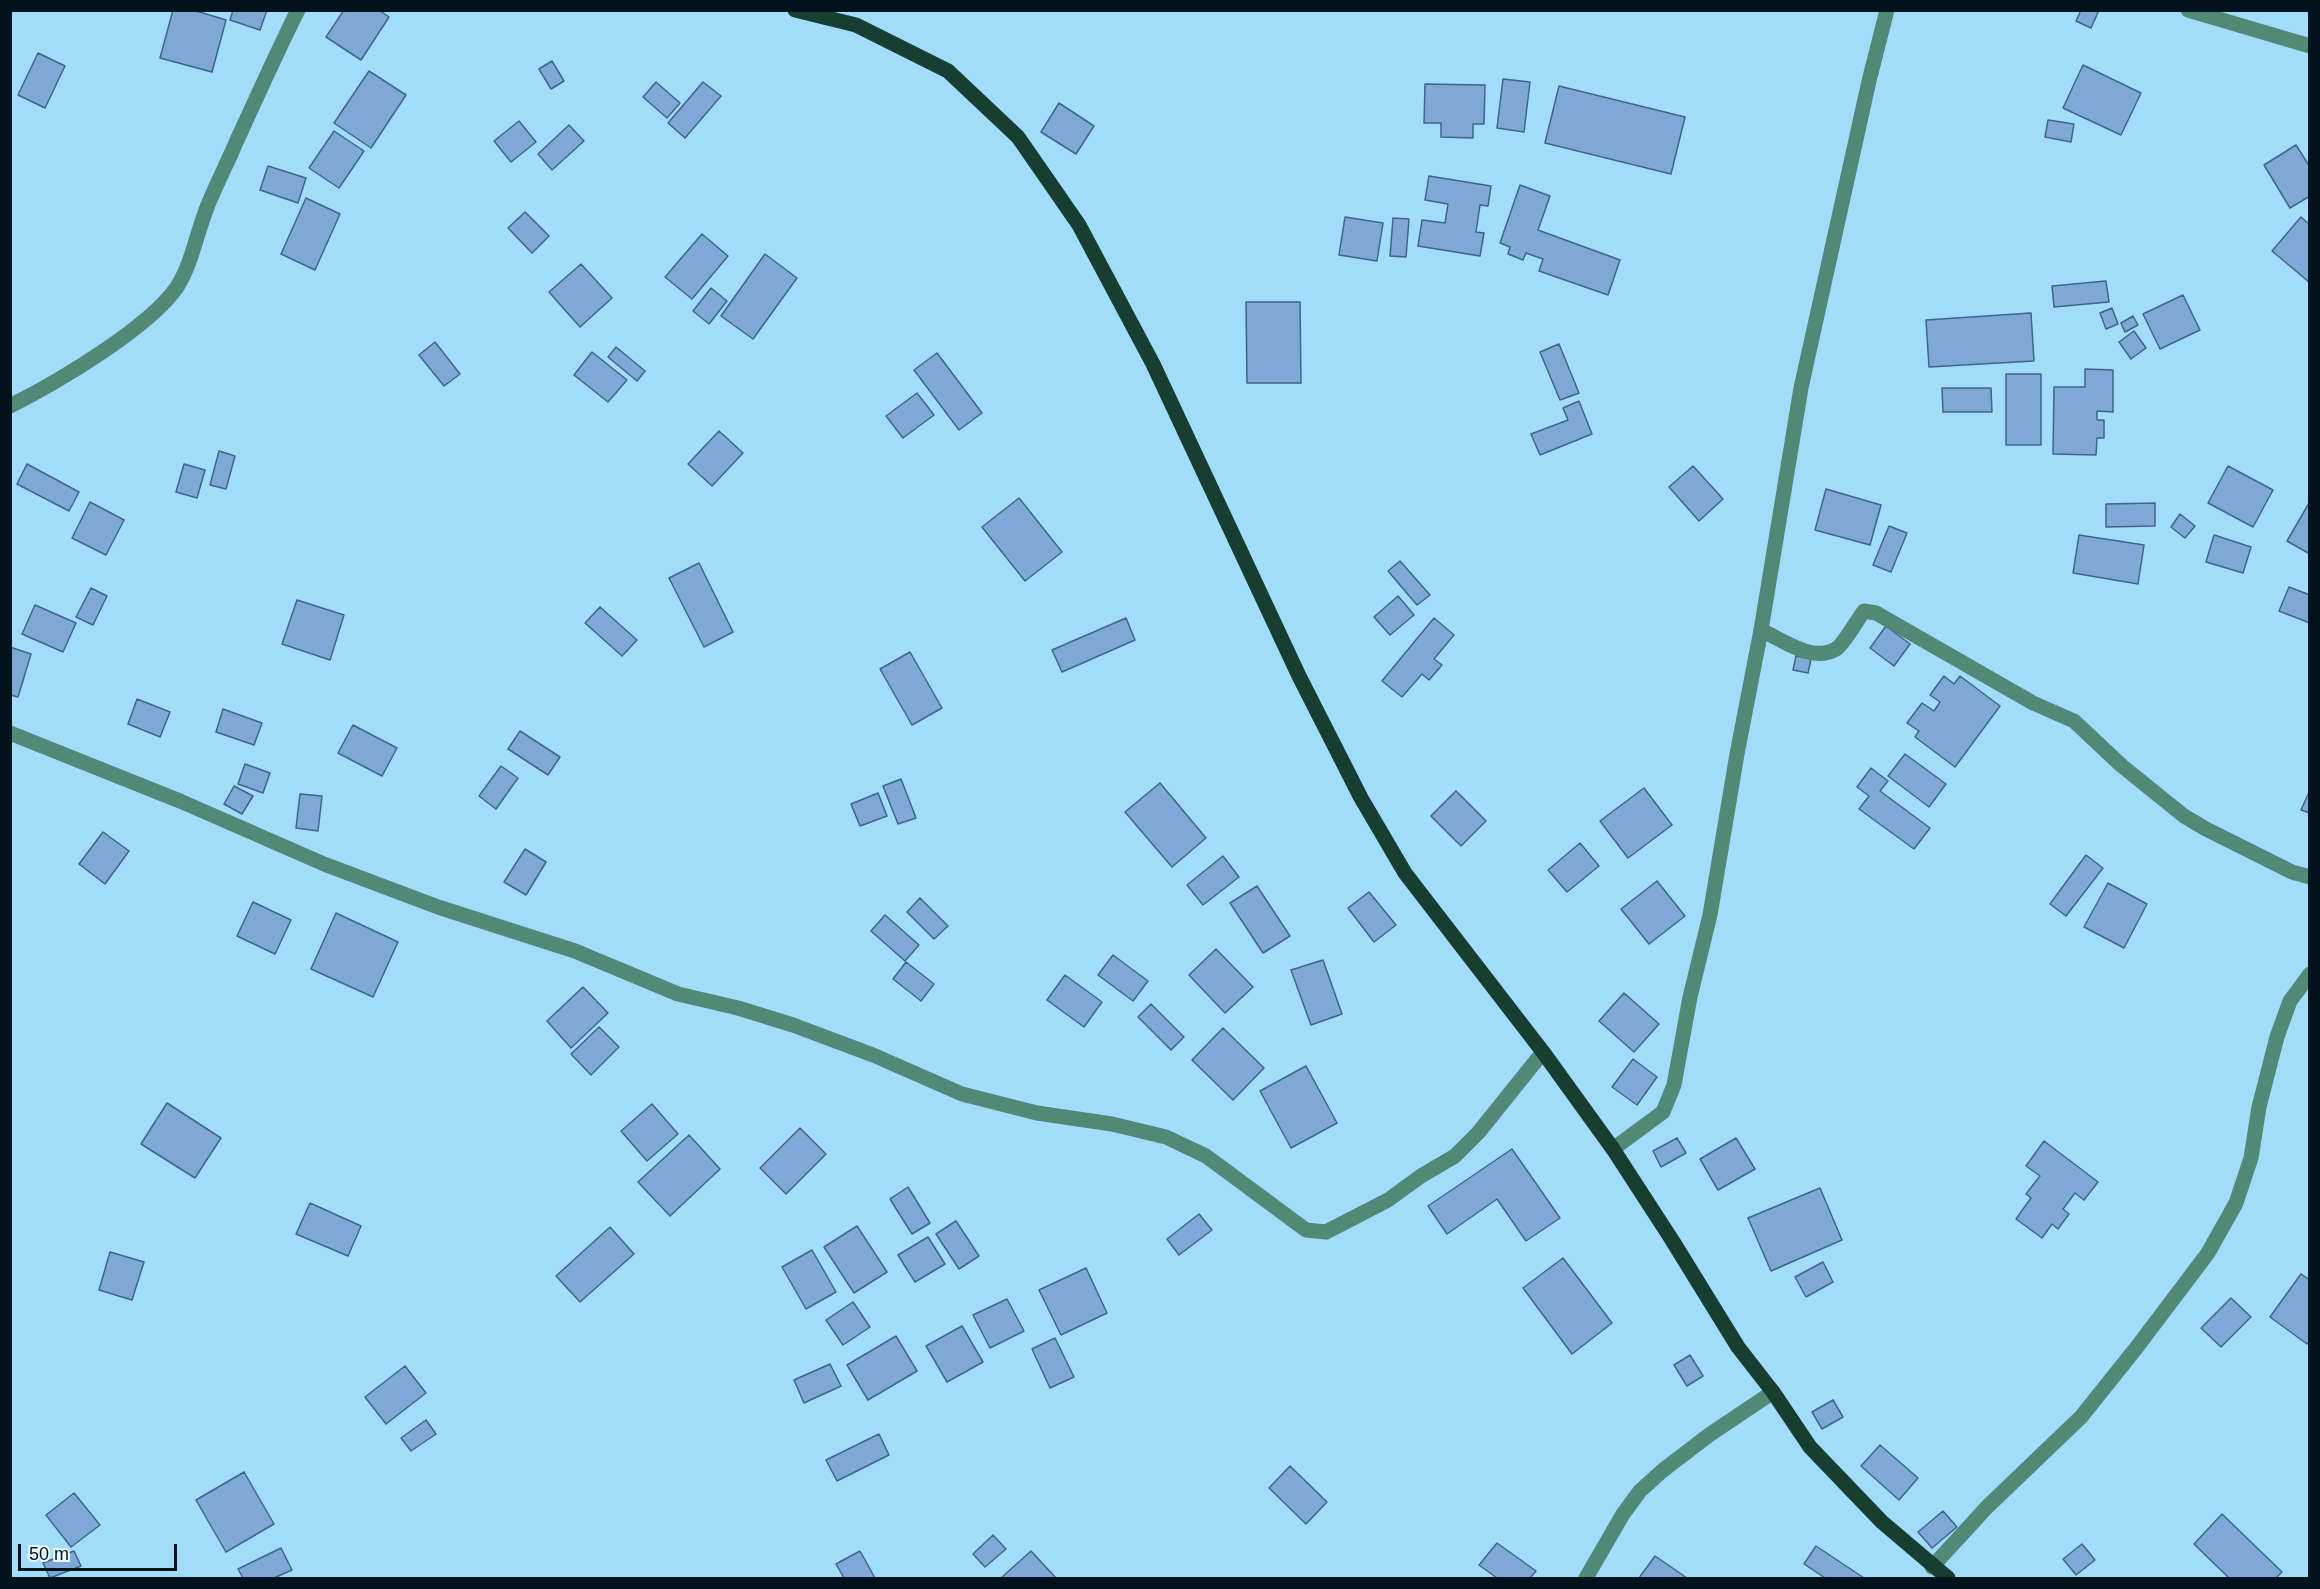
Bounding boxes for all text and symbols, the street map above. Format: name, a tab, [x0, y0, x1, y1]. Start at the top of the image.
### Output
scale bar	[21, 1532, 180, 1570]
text: 50 m	[29, 1544, 69, 1564]

